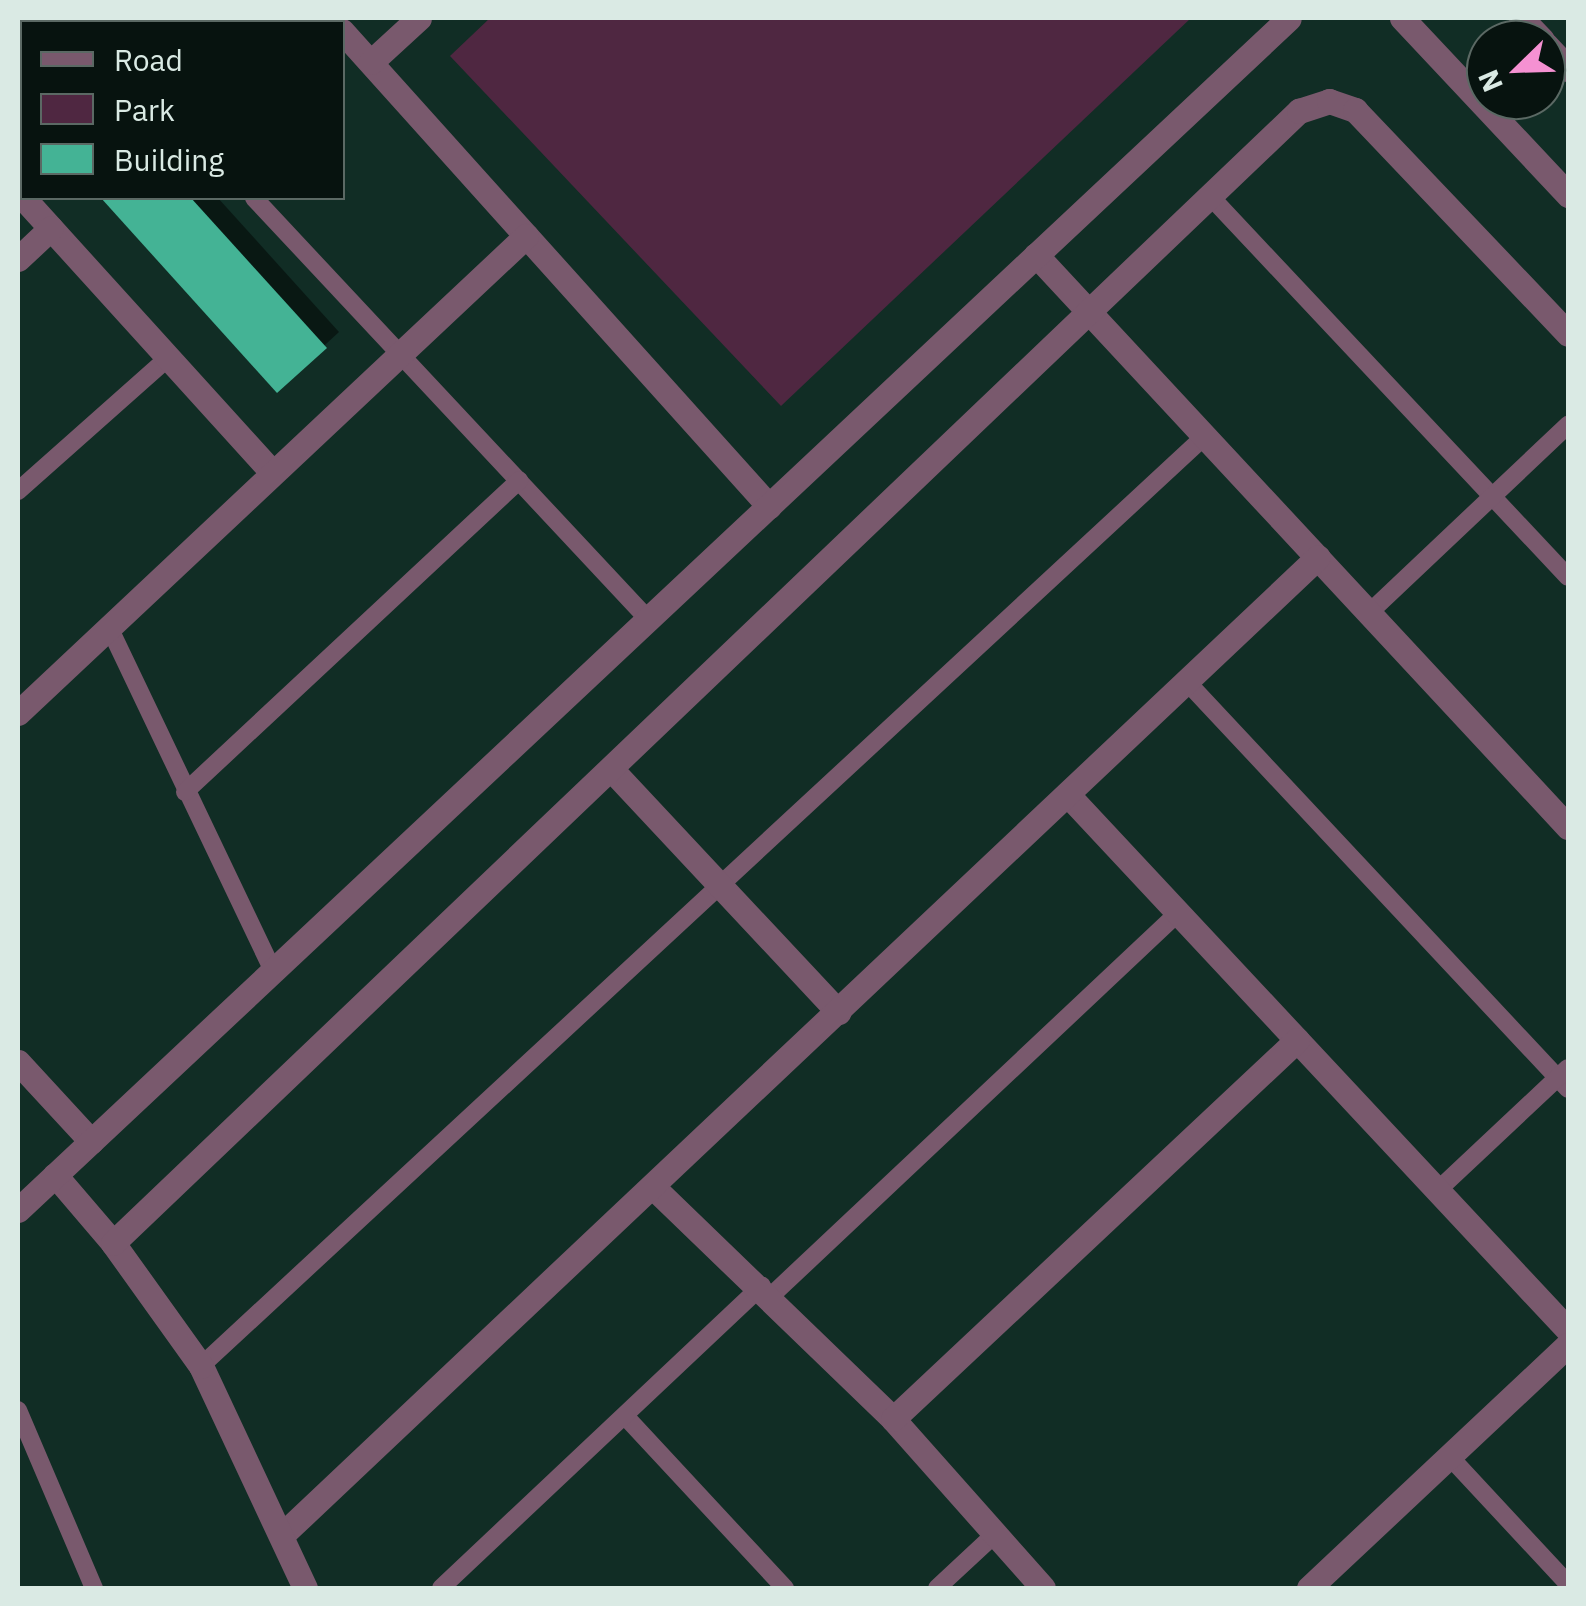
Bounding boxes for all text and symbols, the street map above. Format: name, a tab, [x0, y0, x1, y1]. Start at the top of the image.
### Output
legend	[20, 20, 345, 200]
north arrow	[1466, 20, 1566, 120]
text: Road	[114, 40, 183, 79]
text: N	[1469, 65, 1511, 98]
text: Park	[114, 90, 175, 129]
text: Building	[114, 140, 224, 179]

